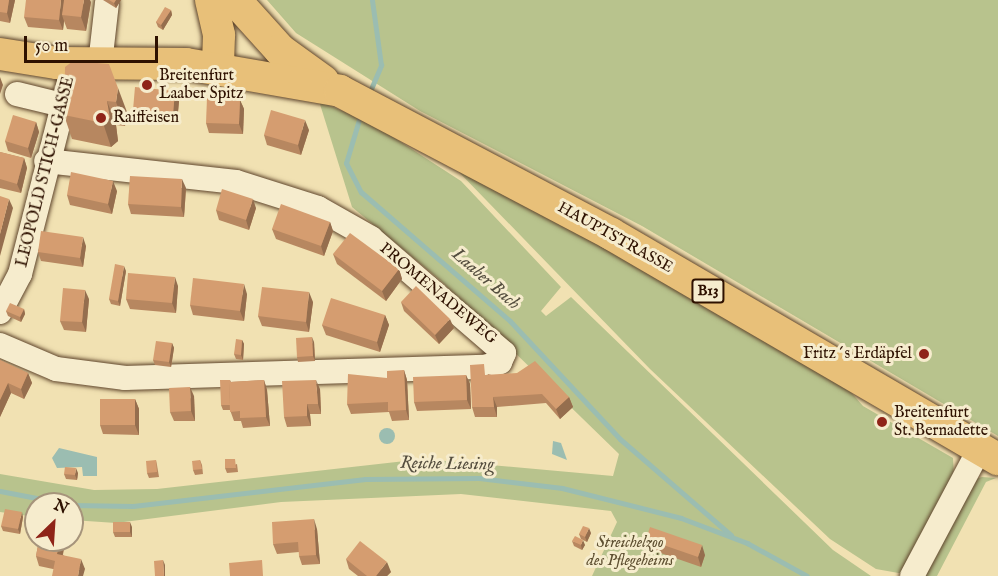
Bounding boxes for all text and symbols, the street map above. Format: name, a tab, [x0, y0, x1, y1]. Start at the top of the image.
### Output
scale bar	[27, 24, 160, 62]
text: 50 m	[35, 35, 68, 58]
place label: Breitenfurt Laaber Spitz	[159, 66, 243, 104]
street label: LEOPOLD STICH-GASSE	[13, 75, 79, 269]
marker: Breitenfurt Laaber Spitz	[140, 78, 154, 92]
place label: Raiffeisen	[113, 108, 179, 128]
marker: Raiffeisen	[94, 111, 108, 125]
street label: HAUPTSTRASSE	[554, 198, 676, 278]
street label: PROMENADEWEG	[375, 239, 501, 349]
water label: Laaber Bach	[447, 245, 523, 315]
road number: B13	[690, 279, 726, 303]
place label: Fritz´s Erdäpfel	[803, 344, 912, 364]
marker: Fritz´s Erdäpfel	[917, 347, 931, 361]
place label: Breitenfurt St. Bernadette	[894, 403, 988, 441]
marker: Breitenfurt St. Bernadette	[875, 415, 889, 429]
water label: Reiche Liesing	[400, 453, 494, 477]
north arrow	[24, 492, 84, 552]
text: N	[50, 496, 71, 519]
park label: Streichelzoo des Pflegeheims	[587, 533, 673, 571]

